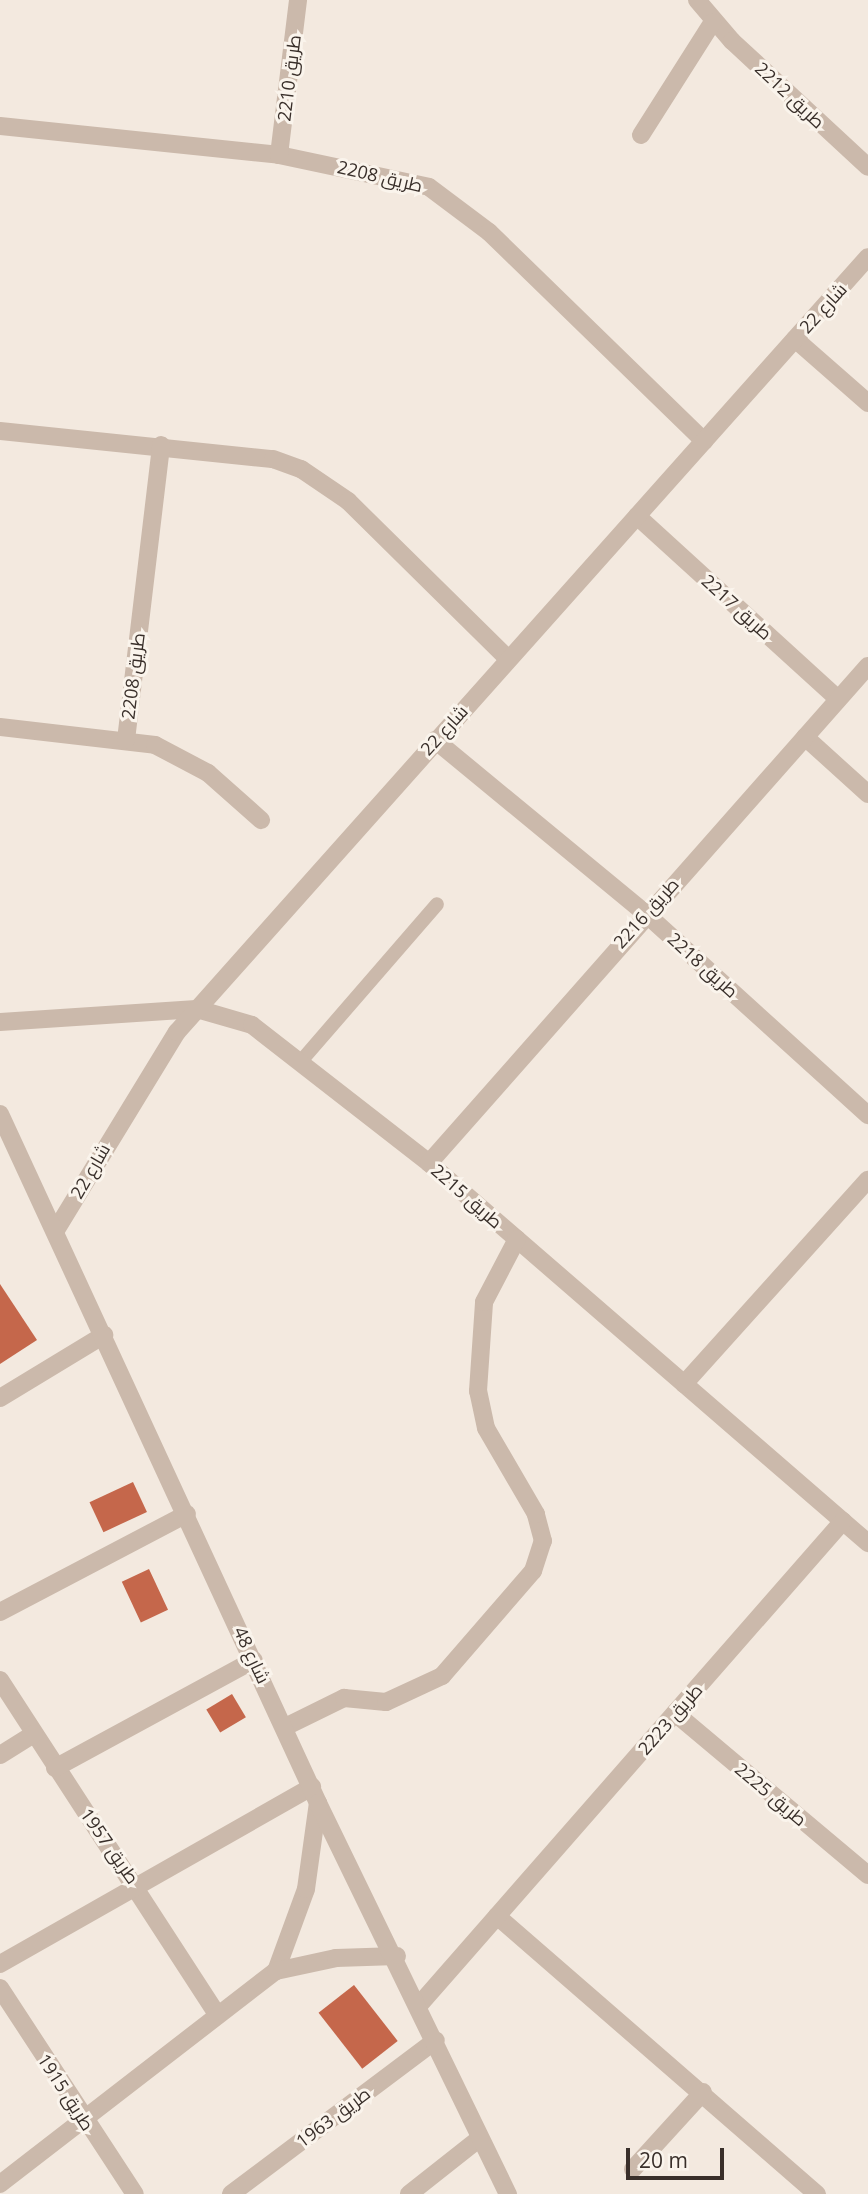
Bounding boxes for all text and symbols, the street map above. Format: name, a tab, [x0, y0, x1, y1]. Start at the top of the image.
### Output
street label: طريق 2210	[273, 34, 305, 122]
street label: طريق 2212	[751, 57, 829, 133]
street label: طريق 2208	[335, 156, 425, 196]
street label: شارع 22	[795, 278, 851, 338]
street label: طريق 2217	[697, 570, 777, 644]
street label: طريق 2208	[117, 632, 149, 720]
street label: شارع 22	[416, 700, 472, 760]
street label: طريق 2216	[609, 873, 683, 953]
street label: طريق 2218	[663, 928, 743, 1002]
street label: شارع 22	[66, 1140, 114, 1202]
street label: طريق 2215	[427, 1159, 507, 1233]
street label: شارع 48	[230, 1623, 274, 1687]
street label: طريق 2223	[633, 1679, 707, 1759]
street label: طريق 2225	[731, 1758, 811, 1830]
street label: طريق 1957	[76, 1804, 144, 1888]
street label: طريق 1915	[33, 2050, 99, 2134]
street label: طريق 1963	[292, 2082, 374, 2152]
scale bar	[630, 2134, 728, 2178]
text: 20 m	[639, 2146, 688, 2174]

